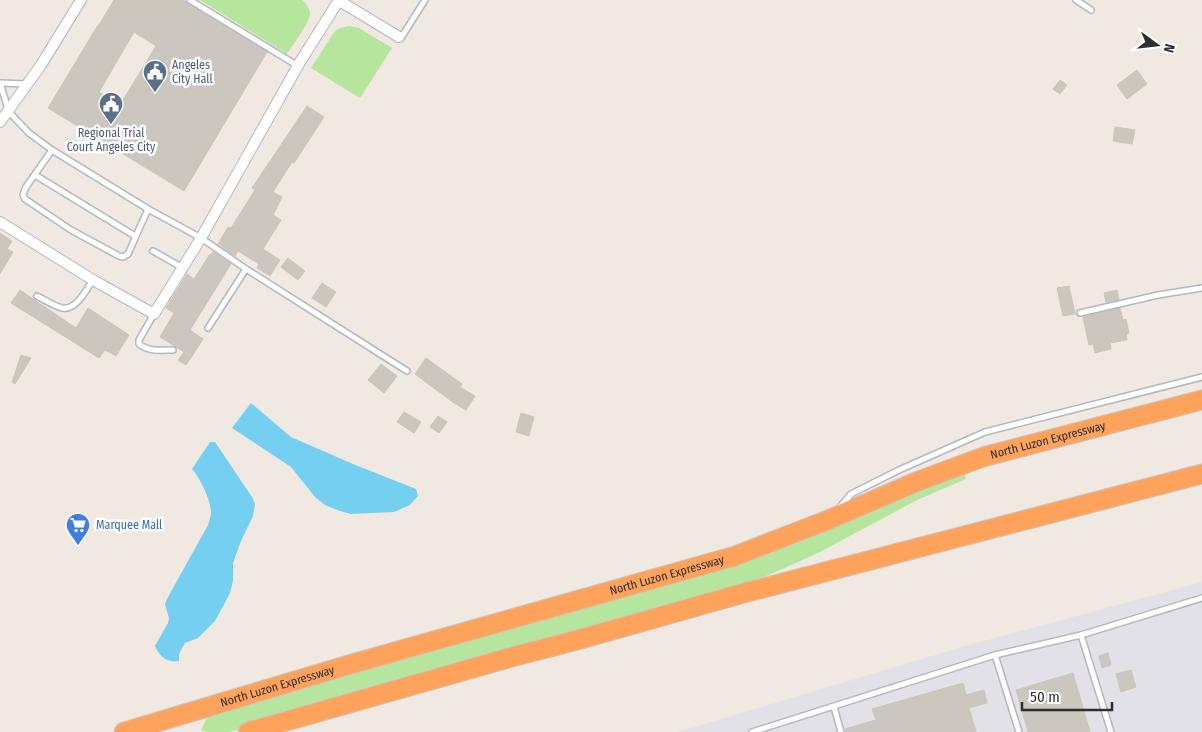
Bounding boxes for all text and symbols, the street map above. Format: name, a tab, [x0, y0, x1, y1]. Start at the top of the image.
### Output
north arrow	[1132, 20, 1182, 70]
text: N	[1160, 42, 1178, 54]
place label: Angeles City Hall	[172, 58, 213, 86]
public building icon: Angeles City Hall	[142, 59, 168, 93]
public building icon: Regional Trial Court Angeles City	[98, 91, 124, 125]
place label: Regional Trial Court Angeles City	[67, 126, 156, 154]
street label: North Luzon Expressway	[989, 418, 1108, 462]
supermarket icon: Marquee Mall	[65, 512, 91, 546]
place label: Marquee Mall	[96, 518, 162, 532]
street label: North Luzon Expressway	[608, 552, 726, 598]
street label: North Luzon Expressway	[219, 662, 337, 710]
scale bar	[1022, 680, 1112, 712]
text: 50 m	[1030, 688, 1060, 706]

